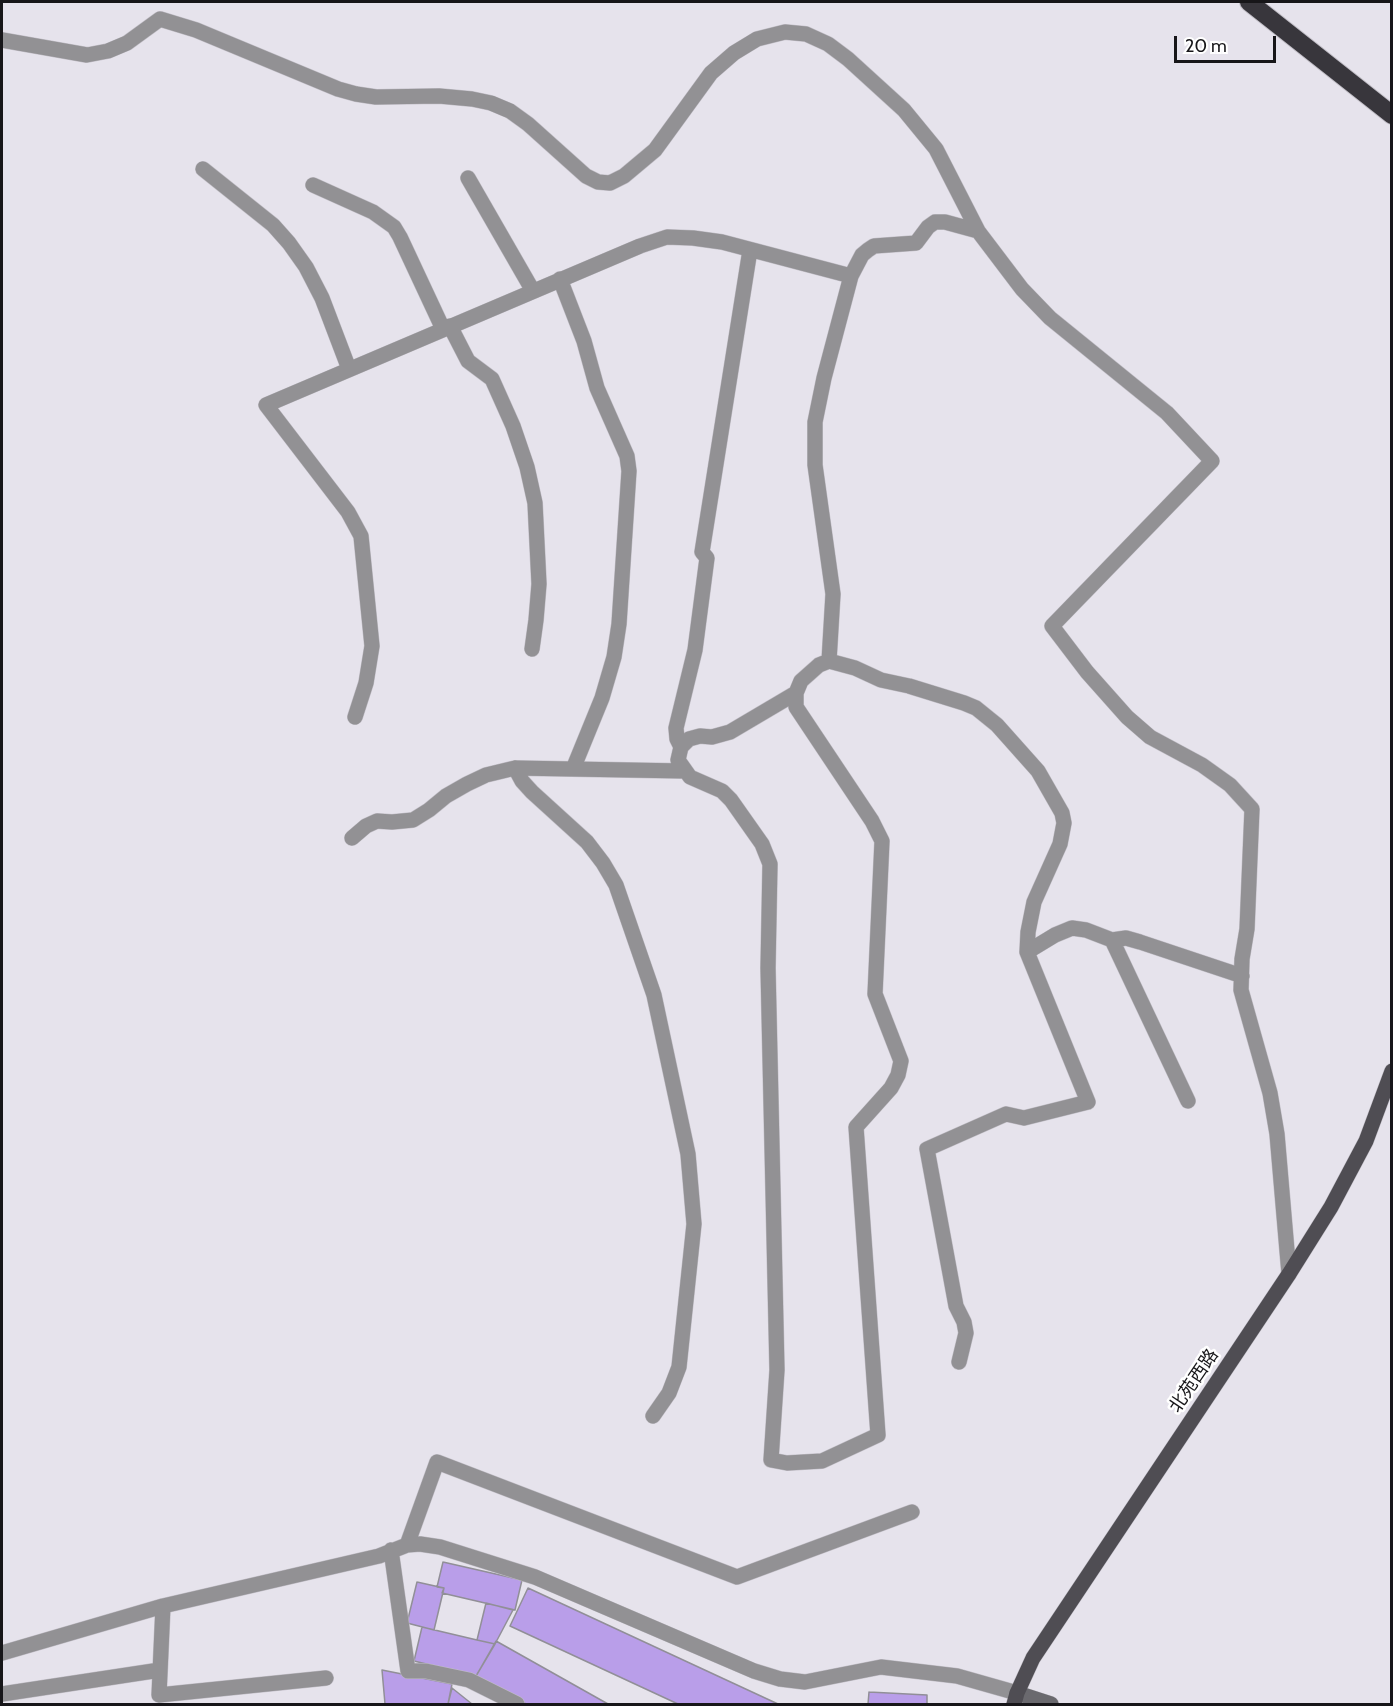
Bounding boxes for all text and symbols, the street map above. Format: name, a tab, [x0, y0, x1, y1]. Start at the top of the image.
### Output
scale bar	[1177, 24, 1279, 62]
text: 20 m	[1185, 35, 1227, 57]
street label: 北苑西路	[1165, 1345, 1223, 1417]

